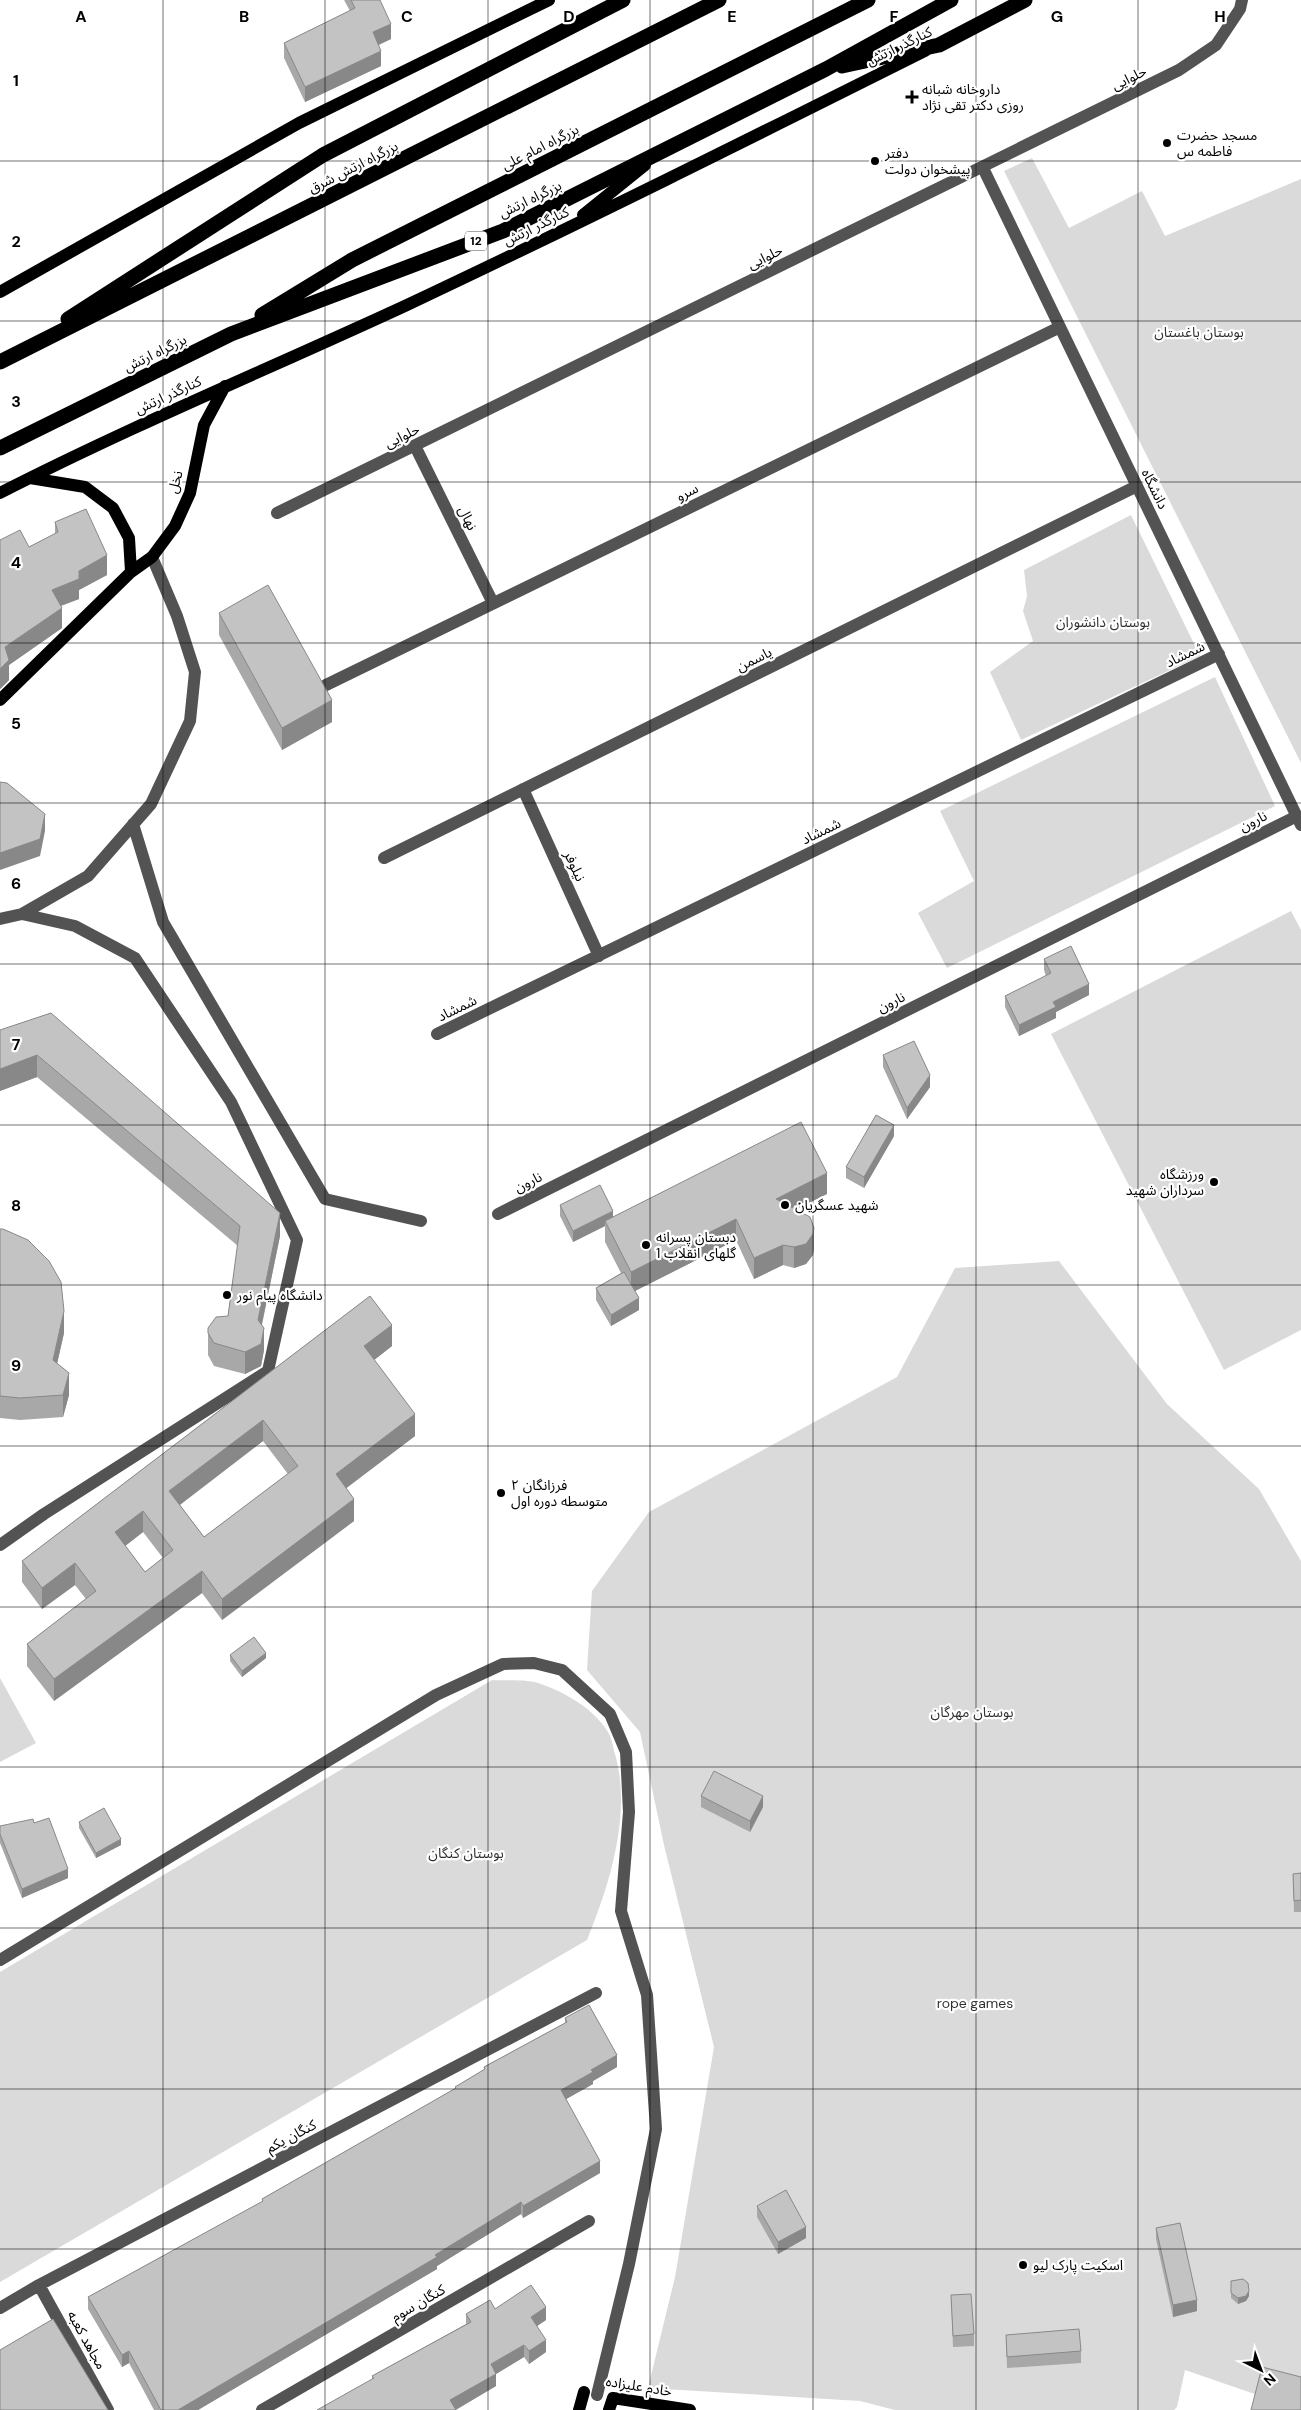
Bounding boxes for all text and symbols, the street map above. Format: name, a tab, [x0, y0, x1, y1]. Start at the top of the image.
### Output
text: A	[75, 6, 87, 27]
text: B	[239, 6, 249, 27]
text: C	[401, 6, 413, 27]
text: D	[563, 6, 575, 27]
text: E	[727, 6, 737, 27]
text: F	[890, 6, 899, 27]
text: G	[1051, 6, 1063, 27]
text: H	[1214, 6, 1226, 27]
street label: کنارگذر ارتش	[863, 22, 935, 70]
street label: حلوایی	[1108, 62, 1150, 94]
text: 1	[13, 70, 19, 91]
place label: داروخانه شبانه روزی دکتر تقی نژاد	[922, 80, 1024, 114]
marker: داروخانه شبانه روزی دکتر تقی نژاد	[906, 91, 918, 103]
street label: بزرگراه امام علی	[498, 120, 583, 176]
place label: مسجد حضرت فاطمه س	[1177, 126, 1257, 160]
street label: بزرگراه ارتش شرق	[305, 137, 401, 197]
marker: مسجد حضرت فاطمه س	[1161, 137, 1173, 149]
place label: دفتر پیشخوان دولت	[884, 144, 970, 179]
marker: دفتر پیشخوان دولت	[869, 155, 881, 167]
street label: بزرگراه ارتش	[496, 176, 565, 222]
street label: کنارگذر ارتش	[500, 202, 572, 250]
text: 2	[11, 231, 21, 252]
road number: 12	[465, 232, 487, 250]
street label: حلوایی	[744, 241, 786, 273]
park label: بوستان باغستان	[1154, 323, 1244, 341]
street label: بزرگراه ارتش	[121, 330, 190, 376]
street label: کنارگذر ارتش	[132, 372, 204, 418]
text: 3	[11, 391, 21, 412]
street label: حلوایی	[381, 420, 423, 452]
street label: دانشگاه	[1138, 466, 1173, 512]
street label: نخل	[163, 468, 187, 495]
street label: سرو	[673, 479, 701, 505]
street label: نهال	[455, 503, 482, 533]
text: 4	[11, 552, 21, 573]
park label: بوستان دانشوران	[1056, 613, 1150, 631]
street label: شمشاد	[1162, 637, 1208, 671]
street label: یاسمن	[733, 643, 775, 675]
text: 5	[11, 713, 21, 734]
street label: نارون	[1236, 806, 1270, 835]
street label: شمشاد	[798, 814, 844, 848]
street label: نیلوفر	[560, 847, 590, 884]
text: 6	[11, 873, 21, 894]
street label: نارون	[874, 987, 908, 1016]
street label: شمشاد	[434, 991, 480, 1025]
text: 7	[12, 1034, 21, 1055]
place label: ورزشگاه سرداران شهید	[1126, 1165, 1204, 1199]
street label: نارون	[511, 1167, 545, 1196]
marker: ورزشگاه سرداران شهید	[1208, 1176, 1220, 1188]
text: 8	[11, 1195, 21, 1216]
place label: شهید عسگریان	[795, 1196, 879, 1214]
marker: شهید عسگریان	[779, 1199, 791, 1211]
place label: دبستان پسرانه گلهای انقلاب 1	[656, 1228, 736, 1262]
marker: دبستان پسرانه گلهای انقلاب 1	[640, 1239, 652, 1251]
place label: دانشگاه پیام نور	[236, 1286, 323, 1306]
marker: دانشگاه پیام نور	[221, 1289, 233, 1301]
text: 9	[11, 1355, 21, 1376]
place label: فرزانگان ۲ متوسطه دوره اول	[511, 1476, 608, 1510]
marker: فرزانگان ۲ متوسطه دوره اول	[495, 1487, 507, 1499]
park label: بوستان مهرگان	[931, 1703, 1014, 1721]
park label: بوستان کنگان	[428, 1844, 504, 1862]
park label: rope games	[937, 1994, 1013, 2012]
street label: کنگان یکم	[263, 2115, 320, 2158]
place label: اسکیت پارک لیو	[1033, 2256, 1123, 2275]
marker: اسکیت پارک لیو	[1017, 2259, 1029, 2271]
street label: کنگان سوم	[388, 2280, 449, 2327]
street label: مجاهد کعبه	[64, 2308, 110, 2372]
north arrow	[1236, 2345, 1286, 2395]
text: N	[1260, 2370, 1280, 2390]
street label: خادم علیزاده	[604, 2372, 673, 2402]

